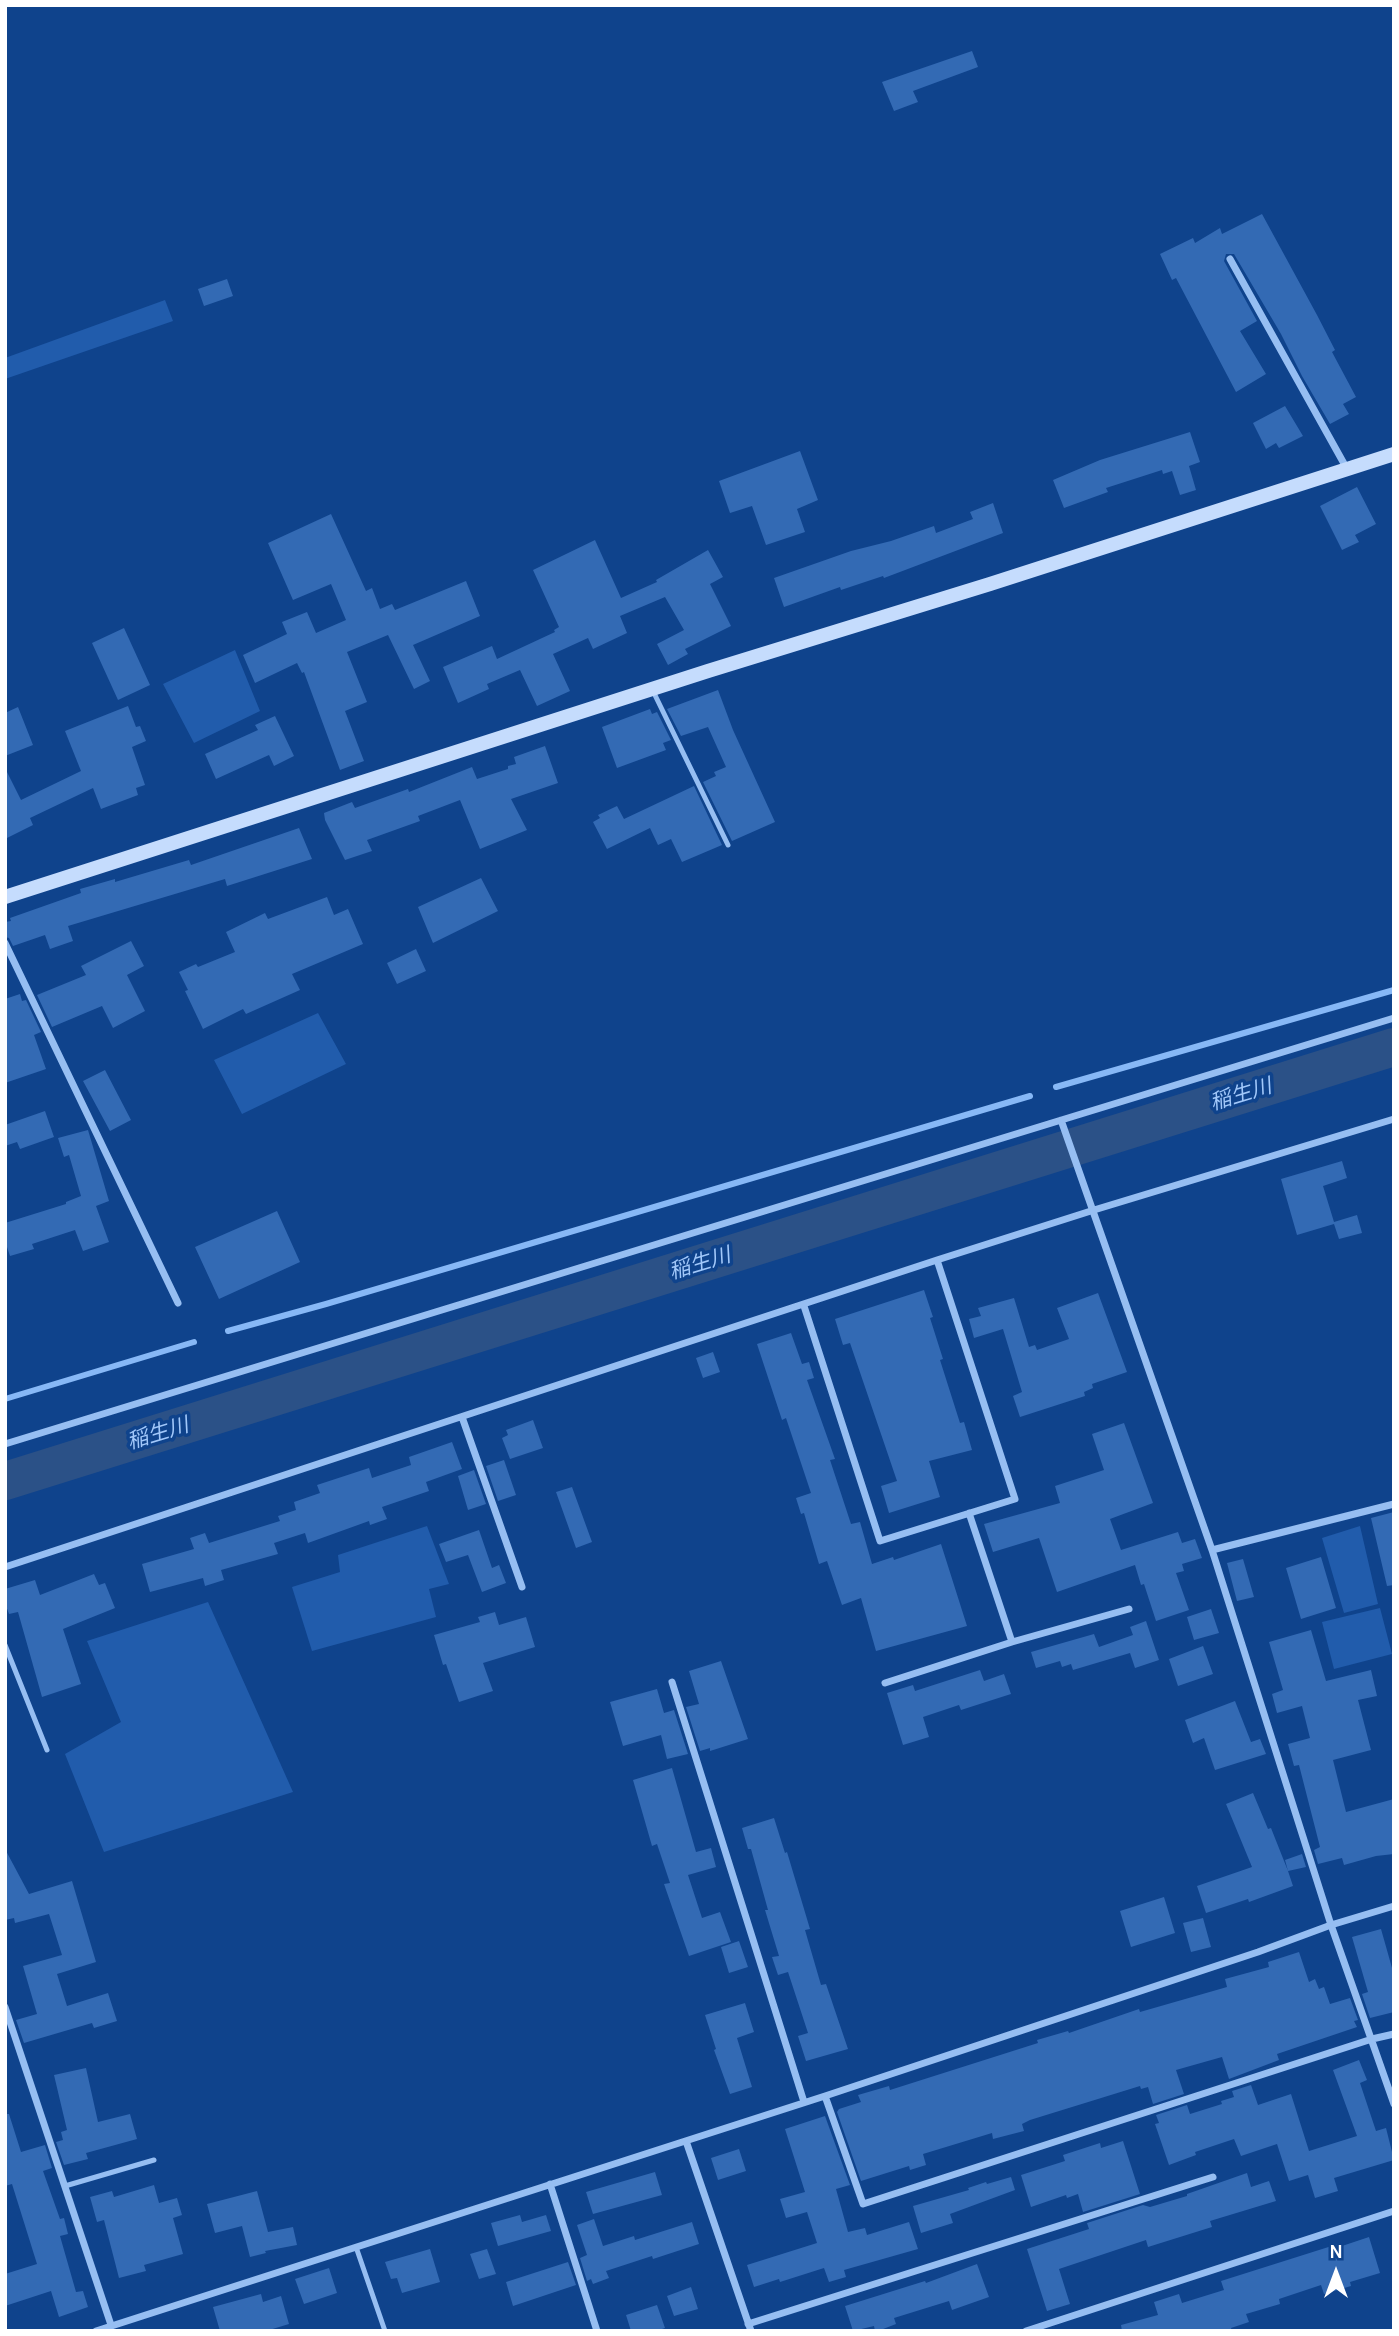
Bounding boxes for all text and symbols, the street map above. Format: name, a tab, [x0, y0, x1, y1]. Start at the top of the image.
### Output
water label: 稲生川	[1207, 1074, 1275, 1116]
water label: 稲生川	[666, 1243, 734, 1285]
water label: 稲生川	[124, 1413, 192, 1455]
north arrow	[1301, 2238, 1371, 2308]
text: N	[1329, 2241, 1343, 2263]

